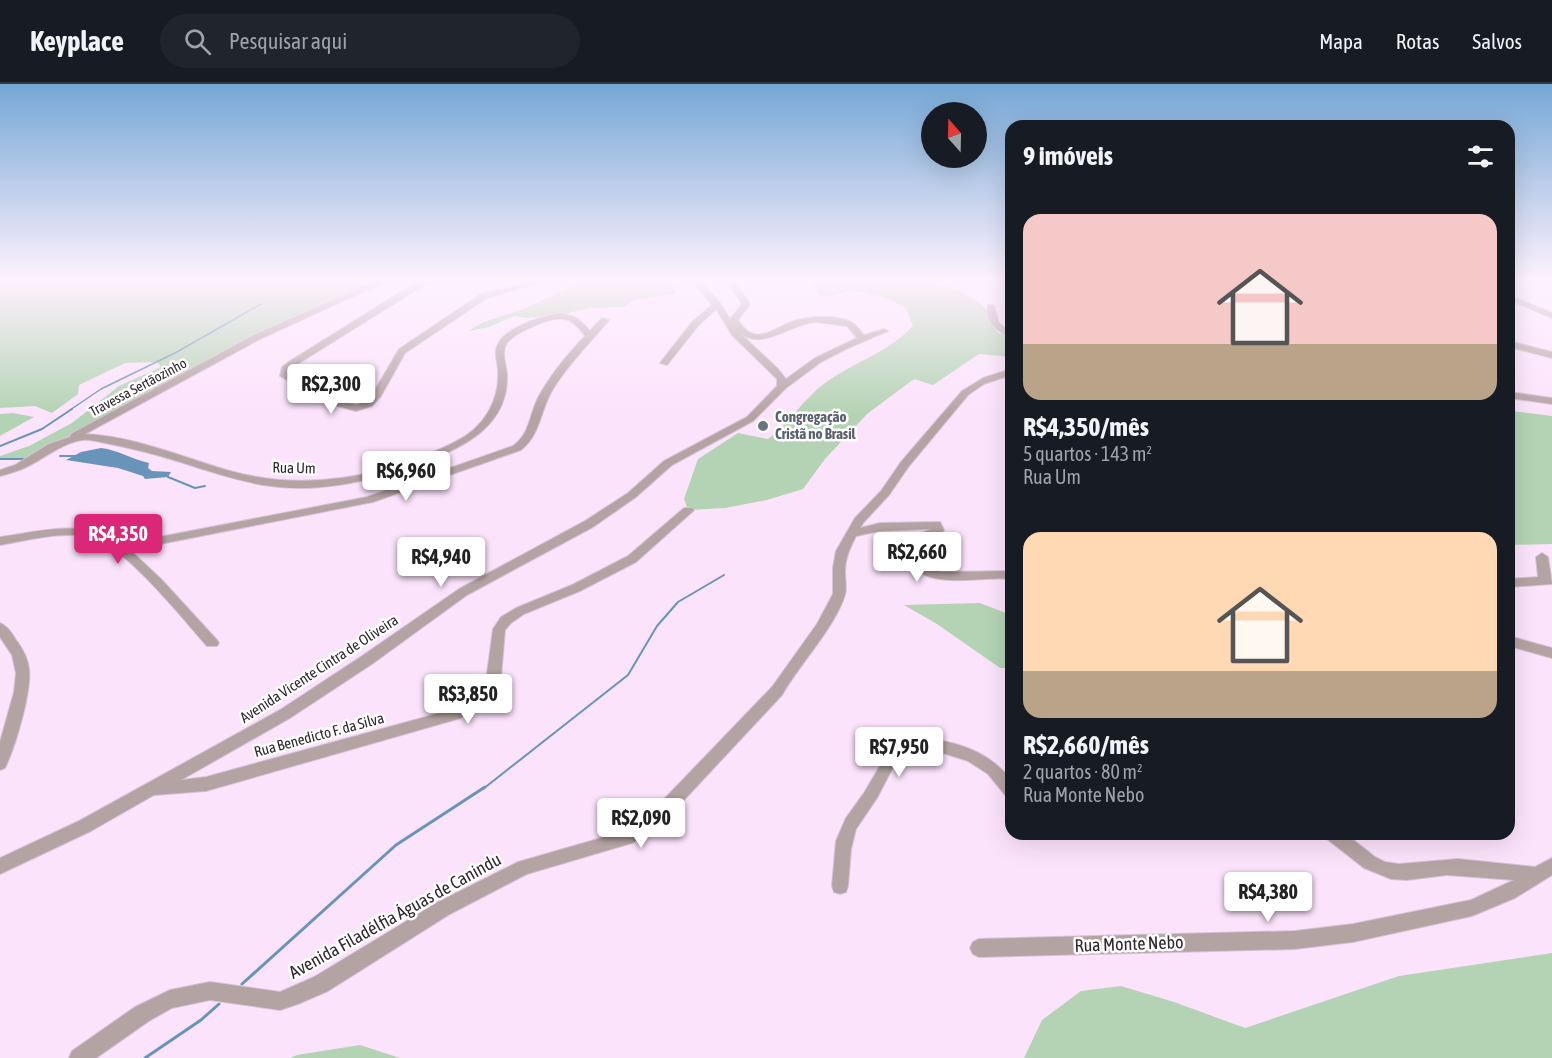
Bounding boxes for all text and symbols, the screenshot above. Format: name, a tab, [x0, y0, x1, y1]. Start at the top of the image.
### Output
search box	[160, 14, 580, 68]
text: Keyplace	[30, 25, 124, 57]
icon: search	[181, 25, 214, 58]
text: Pesquisar aqui	[229, 28, 347, 54]
text: Mapa	[1319, 29, 1363, 53]
text: Rotas	[1396, 29, 1439, 53]
text: Salvos	[1472, 29, 1522, 53]
north arrow	[921, 102, 987, 168]
map controls	[921, 102, 987, 168]
icon: filters	[1464, 140, 1497, 173]
text: 9 imóveis	[1023, 141, 1113, 171]
icon: home	[1206, 253, 1314, 361]
street label: Travessa Sertãozinho	[87, 355, 189, 419]
pin: R$2,300	[276, 364, 386, 415]
text: R$2,300	[301, 372, 361, 395]
place label: Congregação Cristã no Brasil	[775, 408, 857, 442]
text: R$4,350/mês	[1023, 412, 1149, 442]
marker: Congregação Cristã no Brasil	[756, 419, 770, 433]
text: 5 quartos · 143 m²	[1023, 442, 1152, 465]
pin: R$6,960	[351, 451, 461, 502]
street label: Rua Um	[272, 459, 316, 476]
text: R$6,960	[376, 459, 436, 482]
text: Rua Um	[1023, 465, 1081, 488]
pin: R$4,350	[63, 514, 173, 565]
text: R$4,350	[88, 522, 148, 545]
pin: R$2,660	[862, 532, 972, 583]
pin: R$4,940	[386, 537, 496, 588]
text: R$2,660	[887, 540, 947, 563]
text: R$4,940	[411, 545, 471, 568]
icon: home	[1206, 571, 1314, 679]
street label: Avenida Vicente Cintra de Oliveira	[237, 611, 401, 726]
pin: R$3,850	[413, 674, 523, 725]
text: R$3,850	[438, 682, 498, 705]
street label: Rua Benedicto F. da Silva	[252, 709, 386, 760]
pin: R$7,950	[844, 727, 954, 778]
text: R$2,660/mês	[1023, 730, 1149, 760]
text: R$7,950	[869, 735, 929, 758]
text: 2 quartos · 80 m²	[1023, 760, 1143, 783]
text: Rua Monte Nebo	[1023, 783, 1144, 806]
pin: R$2,090	[586, 798, 696, 849]
text: R$2,090	[611, 806, 671, 829]
street label: Avenida Filadélfia Águas de Canindu	[285, 848, 505, 983]
pin: R$4,380	[1213, 872, 1323, 923]
text: R$4,380	[1238, 880, 1298, 903]
street label: Rua Monte Nebo	[1074, 931, 1184, 956]

